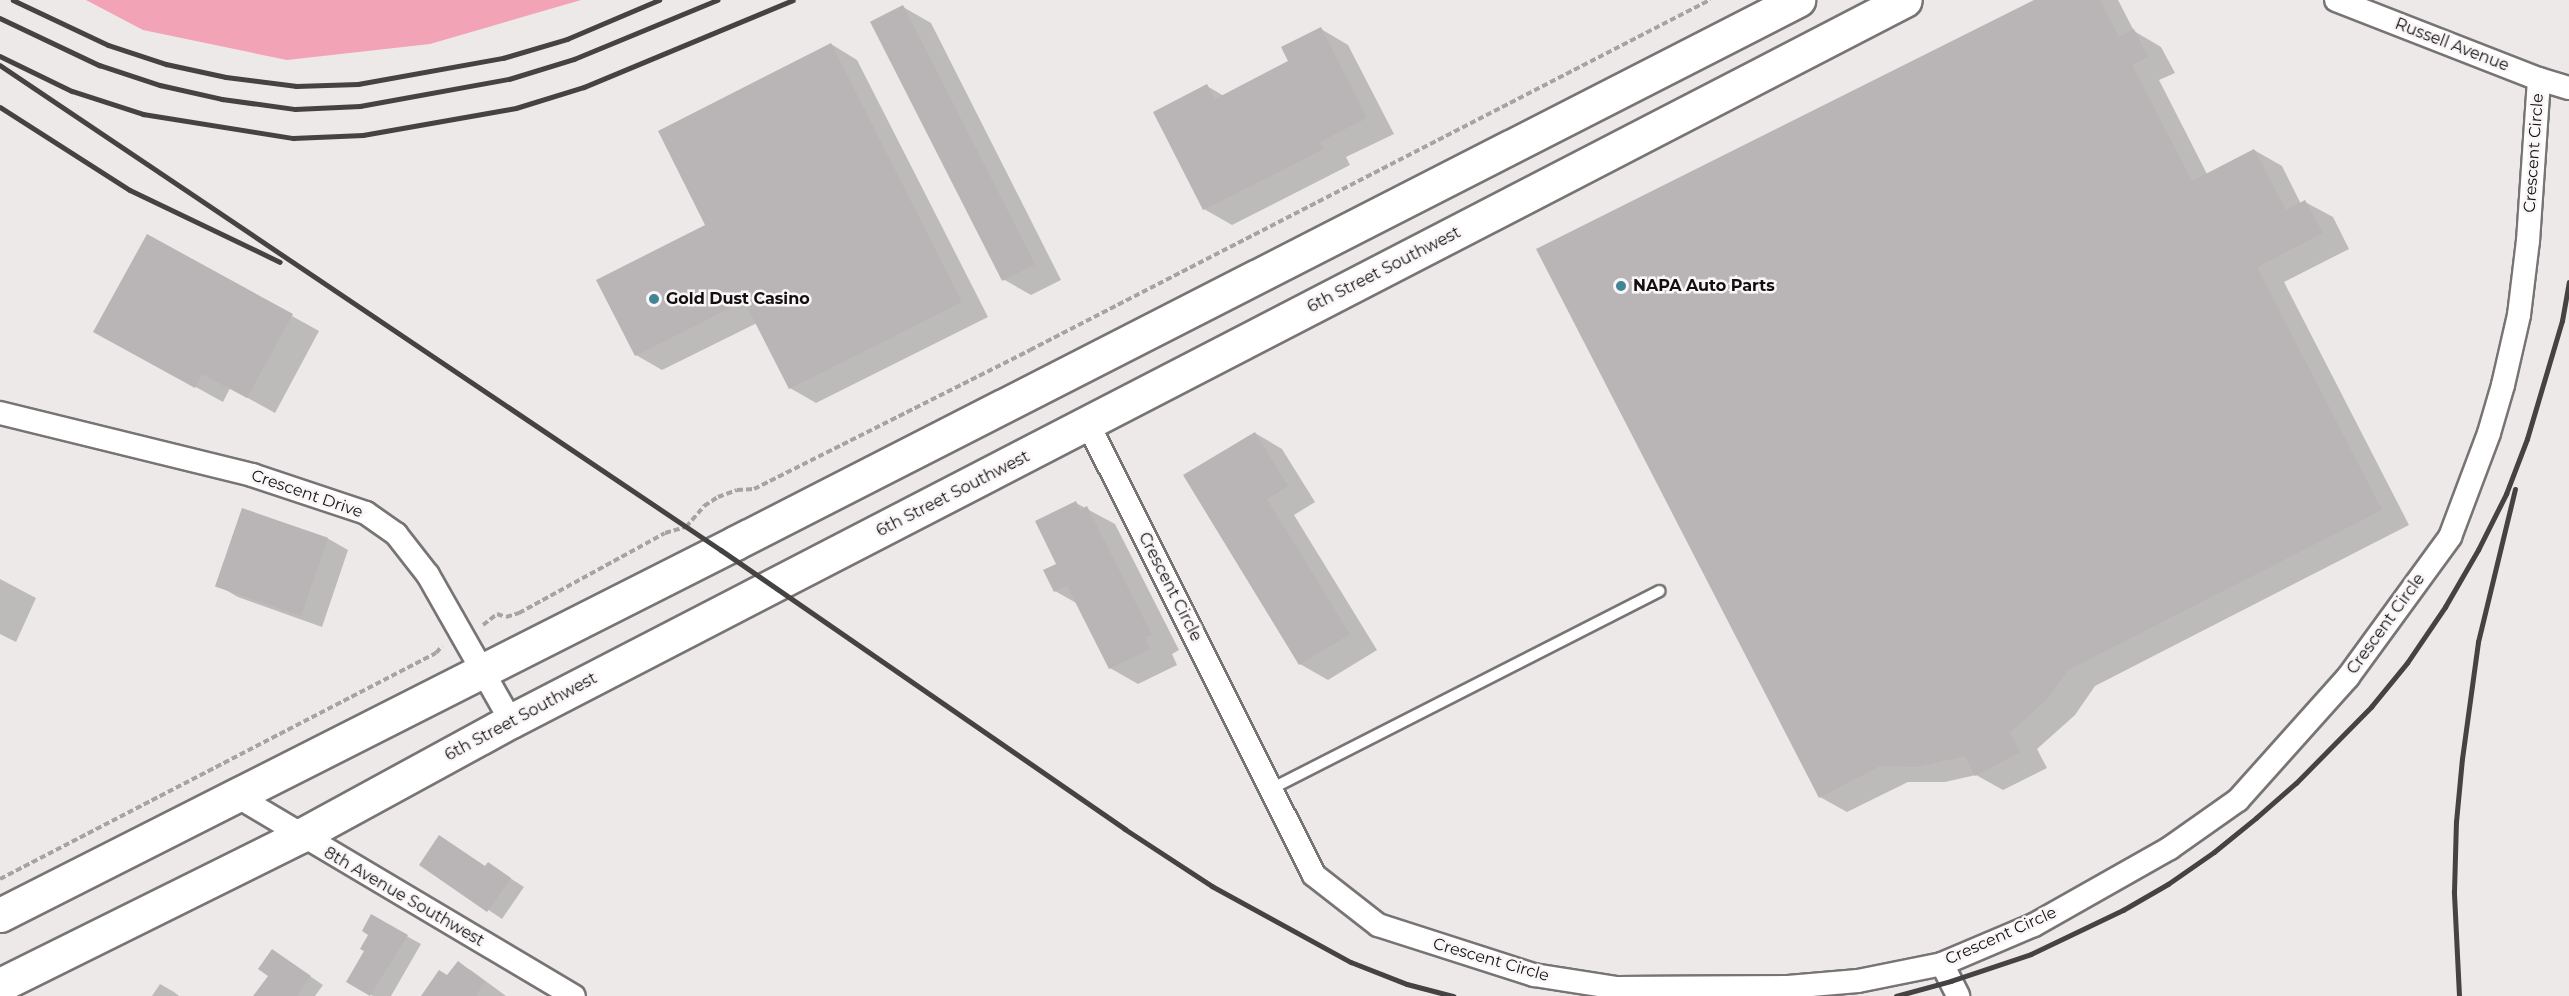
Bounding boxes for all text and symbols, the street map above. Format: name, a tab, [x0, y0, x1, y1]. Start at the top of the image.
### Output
street label: Russell Avenue	[2392, 14, 2512, 76]
street label: Crescent Circle	[2520, 93, 2548, 213]
street label: 6th Street Southwest	[1304, 223, 1464, 317]
place label: NAPA Auto Parts	[1633, 276, 1775, 296]
marker: NAPA Auto Parts	[1614, 279, 1628, 293]
place label: Gold Dust Casino	[666, 289, 810, 309]
marker: Gold Dust Casino	[647, 292, 661, 306]
street label: 6th Street Southwest	[873, 447, 1033, 541]
street label: Crescent Drive	[249, 466, 365, 522]
street label: Crescent Circle	[1134, 529, 1206, 645]
street label: Crescent Circle	[2343, 570, 2429, 678]
street label: 6th Street Southwest	[442, 669, 600, 765]
street label: 8th Avenue Southwest	[320, 843, 488, 951]
street label: Crescent Circle	[1942, 903, 2060, 969]
street label: Crescent Circle	[1431, 934, 1551, 986]

